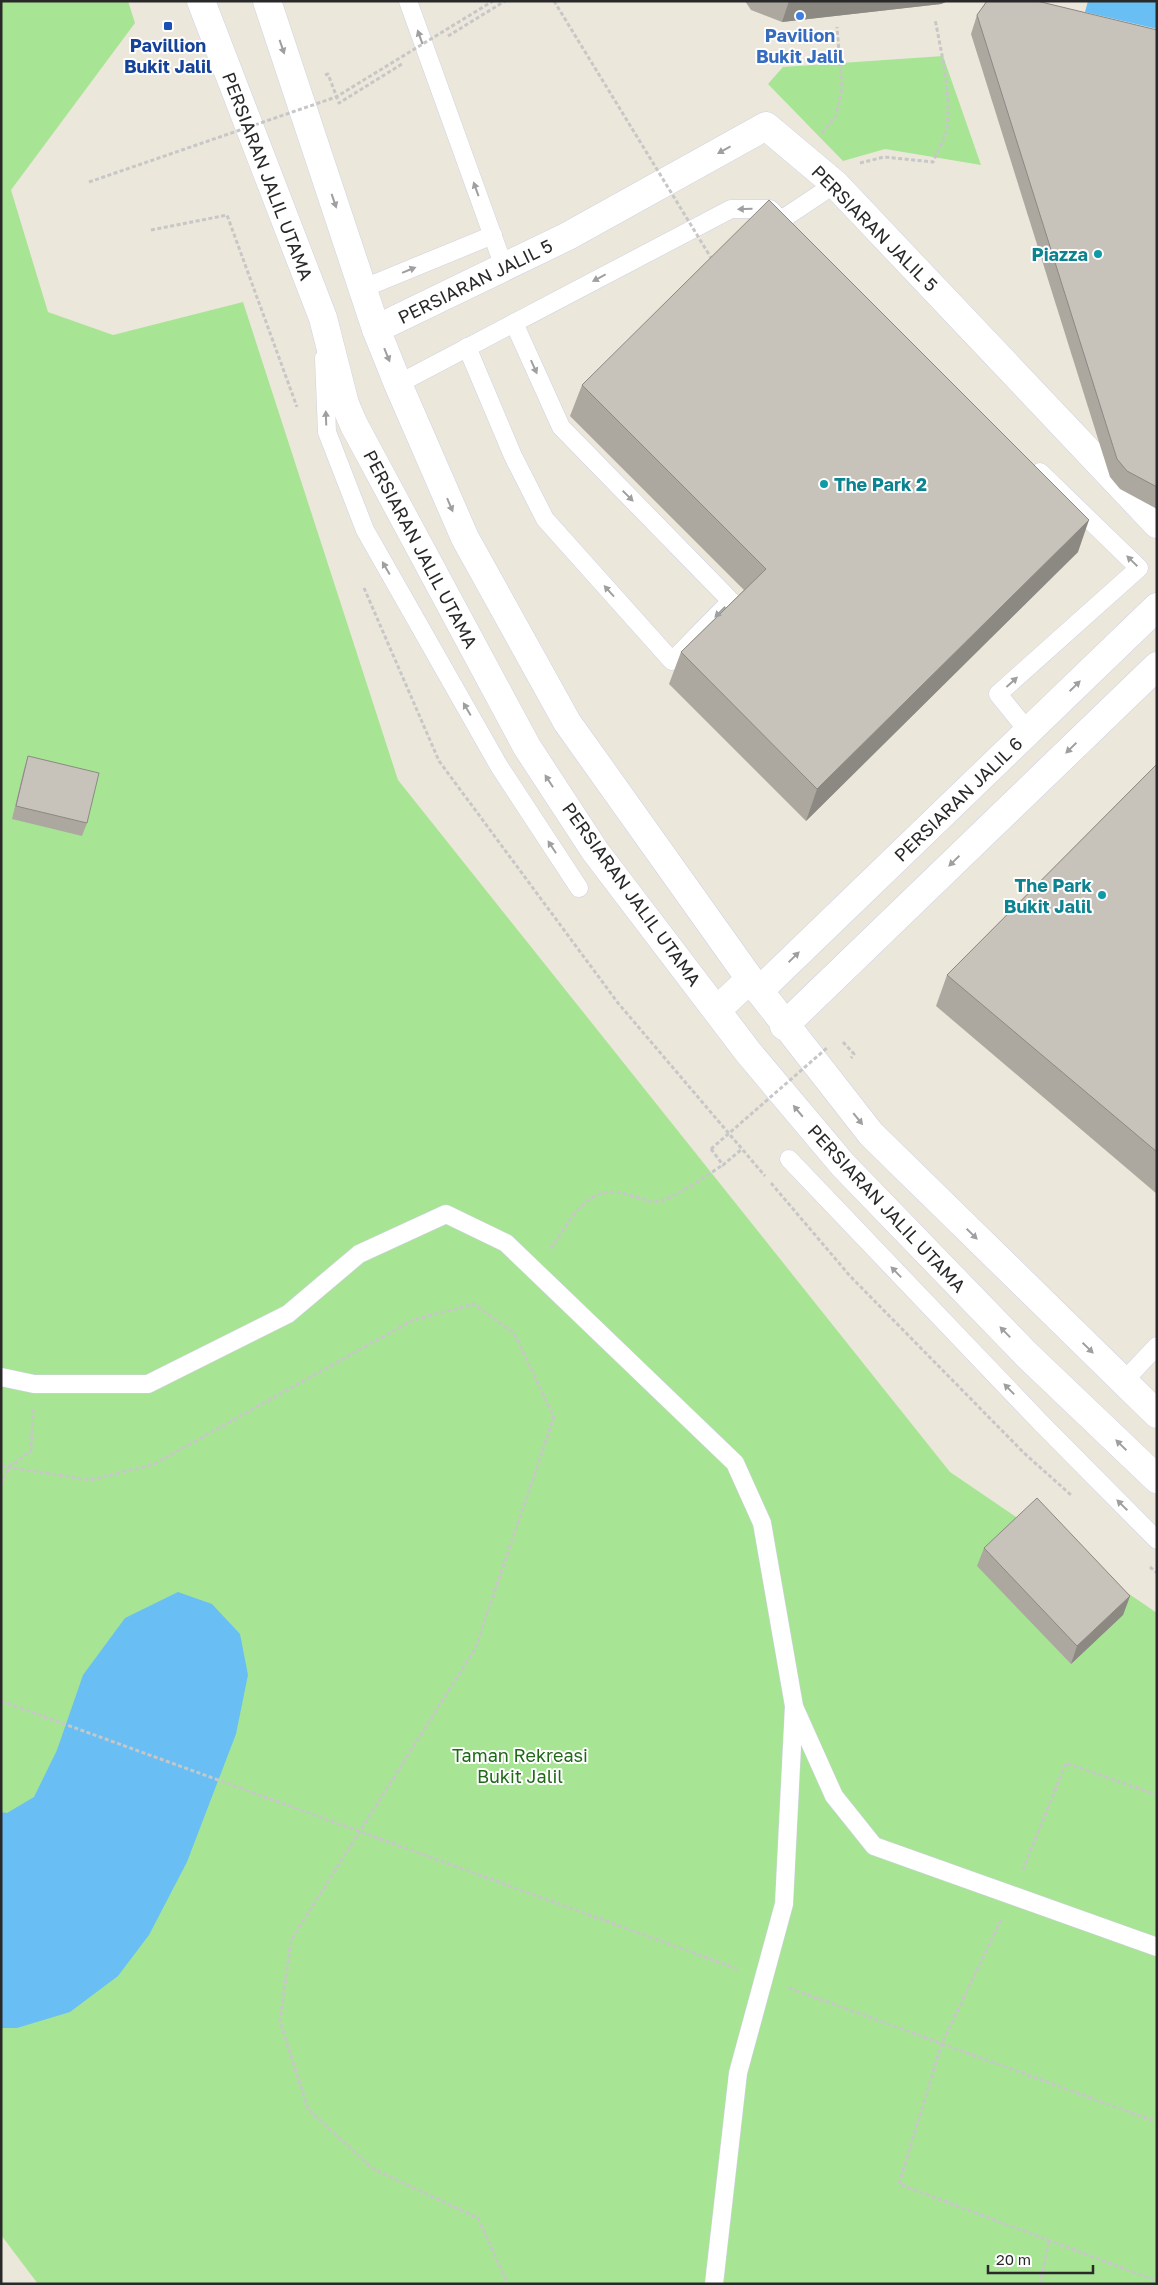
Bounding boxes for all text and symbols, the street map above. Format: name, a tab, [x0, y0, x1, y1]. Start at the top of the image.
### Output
marker: Pavilion Bukit Jalil	[794, 10, 806, 22]
marker: Pavillion Bukit Jalil	[162, 20, 174, 32]
place label: Pavilion Bukit Jalil	[756, 24, 844, 67]
one-way arrow	[416, 29, 423, 44]
place label: Pavillion Bukit Jalil	[124, 34, 212, 77]
one-way arrow	[279, 40, 286, 55]
street label: PERSIARAN JALIL UTAMA	[218, 69, 318, 283]
one-way arrow	[717, 145, 730, 154]
street label: PERSIARAN JALIL 5	[807, 160, 943, 296]
one-way arrow	[472, 181, 480, 196]
one-way arrow	[331, 194, 338, 209]
one-way arrow	[737, 205, 753, 213]
street label: PERSIARAN JALIL 5	[394, 234, 556, 328]
place label: Piazza	[1032, 243, 1088, 265]
marker: Piazza	[1092, 248, 1104, 260]
one-way arrow	[402, 265, 416, 273]
one-way arrow	[592, 274, 607, 282]
one-way arrow	[383, 348, 391, 363]
one-way arrow	[530, 360, 538, 374]
one-way arrow	[322, 410, 330, 426]
street label: PERSIARAN JALIL UTAMA	[359, 446, 483, 652]
place label: The Park 2	[834, 473, 927, 495]
marker: The Park 2	[818, 478, 830, 490]
one-way arrow	[622, 490, 634, 502]
one-way arrow	[447, 498, 455, 512]
one-way arrow	[1126, 555, 1138, 567]
one-way arrow	[382, 561, 391, 575]
one-way arrow	[603, 585, 615, 597]
one-way arrow	[714, 606, 726, 618]
one-way arrow	[1006, 676, 1018, 688]
one-way arrow	[1068, 680, 1080, 692]
one-way arrow	[462, 702, 471, 716]
street label: PERSIARAN JALIL 6	[889, 732, 1027, 866]
one-way arrow	[1065, 742, 1077, 754]
one-way arrow	[544, 774, 554, 787]
street label: PERSIARAN JALIL UTAMA	[558, 798, 706, 990]
one-way arrow	[548, 840, 557, 854]
one-way arrow	[948, 855, 960, 867]
place label: The Park Bukit Jalil	[1004, 874, 1093, 917]
marker: The Park Bukit Jalil	[1096, 889, 1108, 901]
one-way arrow	[788, 951, 800, 963]
one-way arrow	[792, 1106, 804, 1118]
one-way arrow	[853, 1112, 864, 1125]
street label: PERSIARAN JALIL UTAMA	[803, 1120, 971, 1296]
one-way arrow	[966, 1228, 978, 1240]
one-way arrow	[890, 1266, 902, 1278]
one-way arrow	[999, 1326, 1011, 1338]
one-way arrow	[1082, 1342, 1094, 1354]
one-way arrow	[1003, 1383, 1015, 1395]
one-way arrow	[1116, 1439, 1128, 1451]
one-way arrow	[1117, 1499, 1129, 1511]
park label: Taman Rekreasi Bukit Jalil	[452, 1744, 588, 1787]
scale bar	[988, 2242, 1093, 2274]
text: 20 m	[996, 2250, 1031, 2268]

